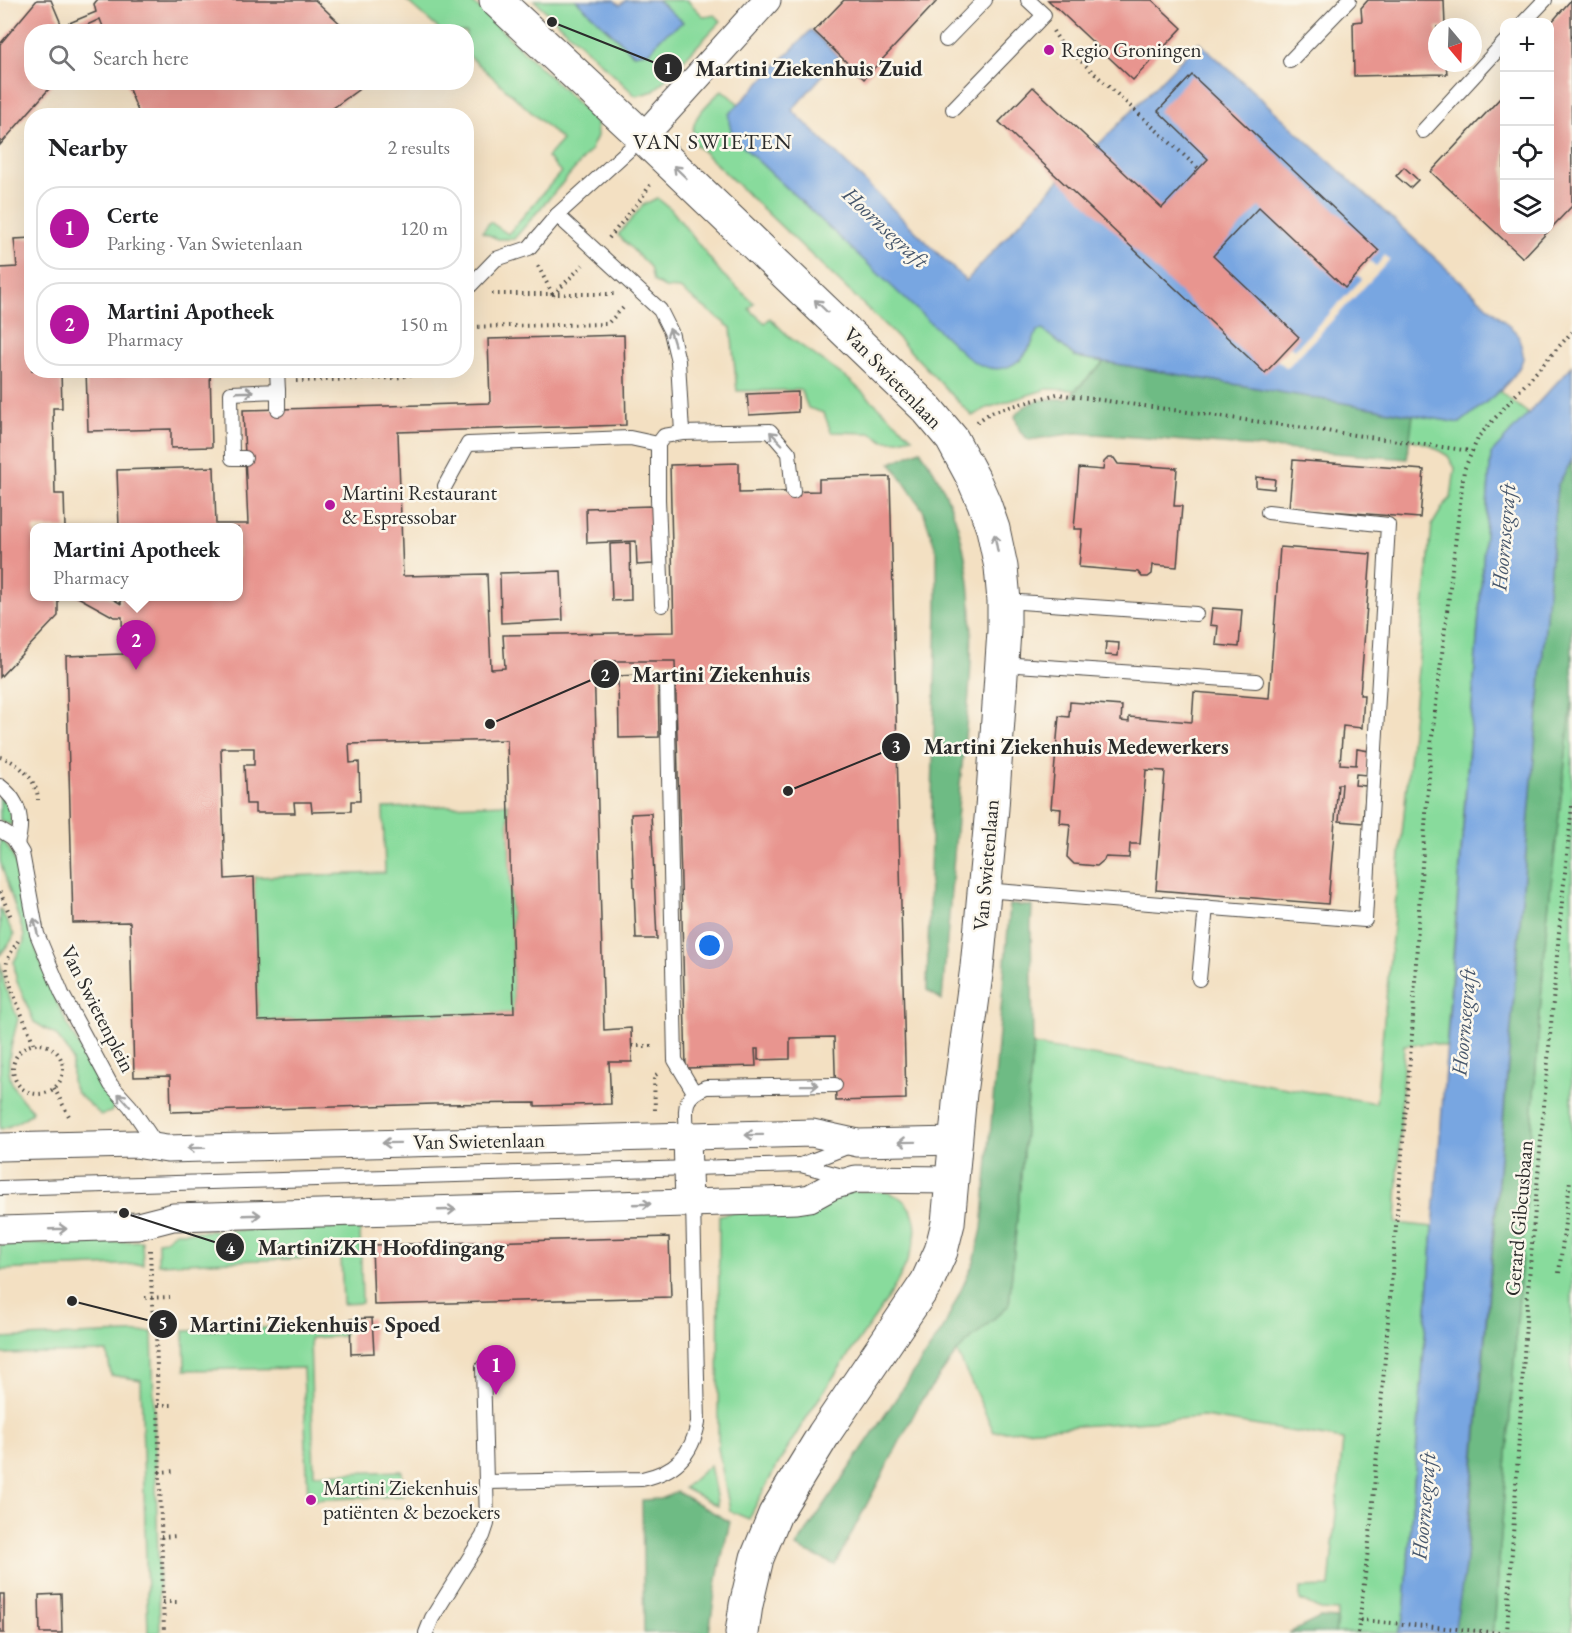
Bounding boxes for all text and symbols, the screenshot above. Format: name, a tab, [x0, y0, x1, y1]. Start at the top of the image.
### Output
north arrow	[1428, 18, 1482, 72]
map controls	[1500, 18, 1554, 234]
button: +	[1500, 18, 1554, 72]
search box	[24, 24, 474, 90]
place label: Regio Groningen	[1061, 36, 1202, 63]
icon: search	[45, 41, 78, 74]
text: Search here	[93, 43, 188, 72]
marker: Regio Groningen	[1042, 43, 1056, 57]
callout: Martini Ziekenhuis Zuid	[653, 48, 935, 88]
text: Martini Ziekenhuis Zuid	[695, 54, 923, 83]
text: 1	[663, 56, 673, 79]
button: −	[1500, 72, 1554, 126]
button: locate	[1500, 126, 1554, 180]
district label: VAN SWIETEN	[633, 127, 793, 156]
text: Nearby	[48, 130, 128, 164]
text: 2 results	[387, 134, 450, 160]
one-way arrow	[672, 164, 687, 179]
water label: Hoornsegraft	[836, 179, 936, 276]
button: layers	[1500, 180, 1554, 234]
text: Certe	[107, 201, 158, 230]
text: 1	[64, 215, 75, 241]
text: 120 m	[400, 215, 448, 241]
text: Parking · Van Swietenlaan	[107, 230, 303, 256]
text: Martini Apotheek	[107, 297, 274, 326]
one-way arrow	[814, 299, 829, 313]
text: 2	[64, 311, 75, 337]
text: 150 m	[400, 311, 448, 337]
street label: Van Swietenlaan	[838, 321, 949, 434]
text: Pharmacy	[107, 326, 183, 352]
one-way arrow	[666, 328, 677, 347]
one-way arrow	[235, 386, 255, 398]
one-way arrow	[769, 431, 784, 446]
place label: Martini Restaurant & Espressobar	[342, 479, 498, 530]
water label: Hoornsegraft	[1484, 481, 1523, 593]
marker: Martini Restaurant & Espressobar	[323, 498, 337, 512]
popup	[30, 523, 243, 601]
one-way arrow	[990, 533, 1001, 553]
text: Martini Apotheek	[53, 535, 220, 564]
text: Pharmacy	[53, 564, 129, 590]
pin: 2	[116, 620, 156, 670]
callout: Martini Ziekenhuis	[590, 654, 822, 694]
text: Martini Ziekenhuis	[632, 660, 810, 689]
text: 2	[600, 663, 610, 686]
callout: Martini Ziekenhuis Medewerkers	[881, 727, 1240, 767]
text: Martini Ziekenhuis Medewerkers	[923, 732, 1229, 761]
text: 3	[891, 735, 901, 758]
street label: Van Swietenlaan	[966, 798, 1005, 932]
one-way arrow	[30, 918, 42, 937]
your location	[695, 931, 724, 960]
street label: Van Swietenplein	[55, 941, 142, 1077]
water label: Hoornsegraft	[1444, 966, 1483, 1078]
one-way arrow	[799, 1080, 819, 1091]
one-way arrow	[117, 1092, 131, 1107]
street label: Van Swietenlaan	[413, 1126, 545, 1155]
one-way arrow	[744, 1129, 764, 1141]
one-way arrow	[898, 1136, 918, 1148]
one-way arrow	[381, 1138, 401, 1149]
street label: Gerard Gibcusbaan	[1498, 1139, 1539, 1297]
one-way arrow	[187, 1142, 207, 1154]
one-way arrow	[631, 1199, 651, 1210]
one-way arrow	[437, 1204, 457, 1215]
one-way arrow	[242, 1209, 262, 1221]
one-way arrow	[48, 1223, 68, 1234]
callout: MartiniZKH Hoofdingang	[215, 1227, 517, 1267]
text: MartiniZKH Hoofdingang	[257, 1233, 506, 1262]
text: 4	[225, 1236, 235, 1259]
callout: Martini Ziekenhuis - Spoed	[148, 1304, 453, 1344]
text: Martini Ziekenhuis - Spoed	[190, 1310, 440, 1339]
text: 5	[158, 1312, 168, 1335]
pin: 1	[476, 1346, 516, 1395]
water label: Hoornsegraft	[1404, 1450, 1443, 1562]
place label: Martini Ziekenhuis patiënten & bezoekers	[323, 1474, 501, 1525]
marker: Martini Ziekenhuis patiënten & bezoekers	[304, 1493, 318, 1507]

